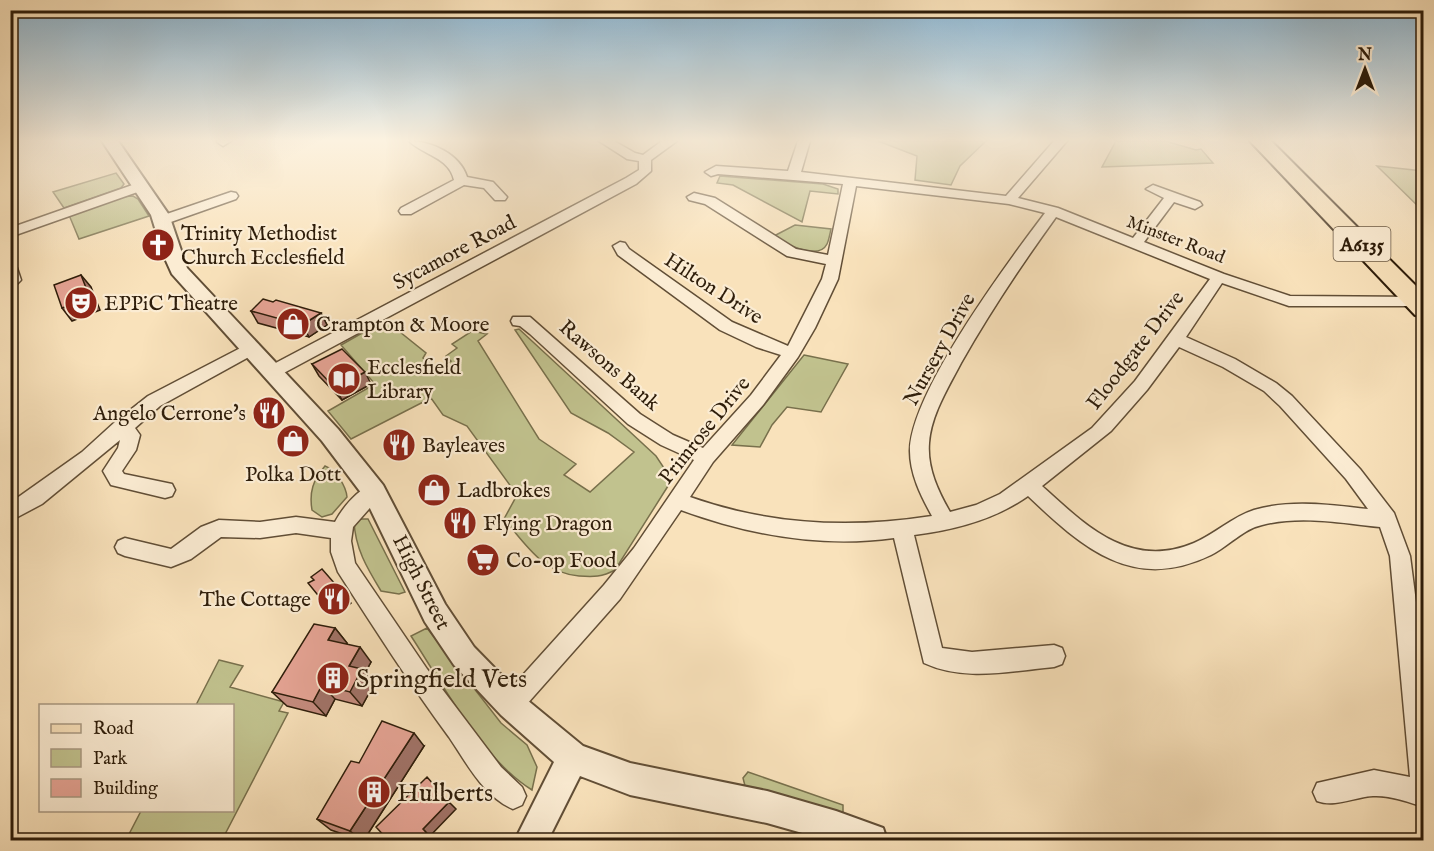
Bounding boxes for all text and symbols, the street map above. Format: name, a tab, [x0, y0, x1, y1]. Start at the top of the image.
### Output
north arrow	[1335, 39, 1395, 99]
text: N	[1357, 46, 1372, 66]
street label: Sycamore Road	[389, 209, 522, 297]
street label: Minster Road	[1123, 211, 1228, 270]
place label: Trinity Methodist Church Ecclesfield	[181, 221, 345, 272]
church icon: Trinity Methodist Church Ecclesfield	[140, 227, 176, 263]
road number: A6135	[1334, 227, 1390, 261]
street label: Hilton Drive	[659, 247, 768, 331]
theatre icon: EPPiC Theatre	[63, 285, 99, 321]
street label: Floodgate Drive	[1081, 286, 1191, 416]
street label: Nursery Drive	[898, 288, 983, 411]
place label: EPPiC Theatre	[104, 291, 238, 318]
shop icon: Crampton & Moore	[275, 306, 311, 342]
place label: Crampton & Moore	[316, 312, 490, 339]
street label: Rawsons Bank	[553, 315, 666, 418]
place label: Ecclesfield Library	[367, 355, 462, 406]
library icon: Ecclesfield Library	[326, 361, 362, 397]
street label: Primrose Drive	[653, 371, 757, 490]
restaurant icon: Angelo Cerrone's	[251, 395, 287, 431]
place label: Angelo Cerrone's	[92, 401, 246, 428]
shop icon: Polka Dott	[275, 423, 311, 459]
restaurant icon: Bayleaves	[381, 427, 417, 463]
place label: Bayleaves	[422, 433, 505, 460]
place label: Polka Dott	[245, 462, 341, 489]
shop icon: Ladbrokes	[416, 472, 452, 508]
place label: Ladbrokes	[457, 478, 550, 505]
restaurant icon: Flying Dragon	[442, 505, 478, 541]
place label: Flying Dragon	[483, 511, 612, 538]
street label: High Street	[385, 531, 456, 635]
supermarket icon: Co-op Food	[465, 542, 501, 578]
place label: Co-op Food	[506, 548, 617, 575]
restaurant icon: The Cottage	[316, 581, 352, 617]
place label: The Cottage	[199, 587, 311, 614]
building icon: Springfield Vets	[315, 660, 351, 696]
place label: Springfield Vets	[356, 663, 527, 696]
legend	[39, 704, 234, 812]
text: Road	[93, 718, 134, 741]
text: Park	[93, 748, 128, 771]
building icon: Hulberts	[356, 774, 392, 810]
place label: Hulberts	[397, 777, 493, 810]
text: Building	[93, 778, 158, 801]

